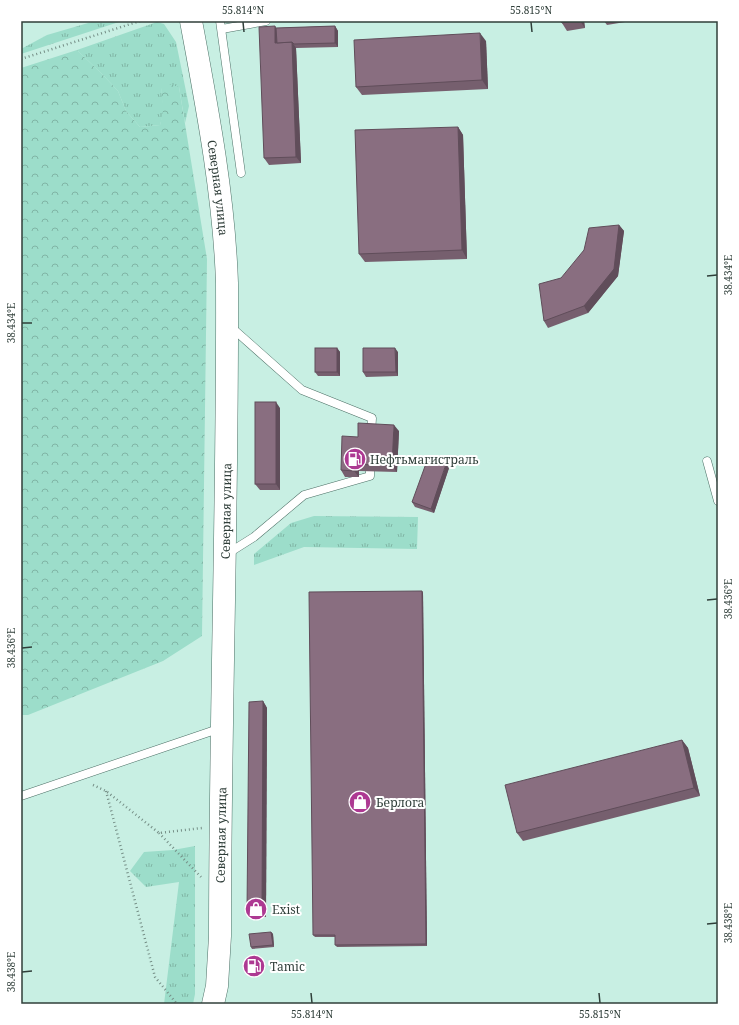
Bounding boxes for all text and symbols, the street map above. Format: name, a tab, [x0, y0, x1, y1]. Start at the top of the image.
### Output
text: 55.814°N	[222, 3, 264, 17]
text: 55.815°N	[510, 3, 552, 17]
street label: Северная улица	[204, 139, 233, 236]
text: 38.434°E	[721, 255, 735, 295]
text: 38.434°E	[4, 303, 18, 343]
fuel station icon: Нефтьмагистраль	[342, 446, 368, 472]
place label: Нефтьмагистраль	[370, 451, 479, 468]
street label: Северная улица	[217, 463, 235, 559]
text: 38.436°E	[721, 579, 735, 619]
text: 38.436°E	[4, 628, 18, 668]
street label: Северная улица	[212, 787, 230, 883]
shop icon: Берлога	[347, 789, 373, 815]
place label: Берлога	[376, 794, 425, 811]
shop icon: Exist	[243, 896, 269, 922]
place label: Exist	[272, 901, 300, 918]
text: 38.438°E	[721, 903, 735, 943]
text: 38.438°E	[4, 952, 18, 992]
fuel station icon: Tamic	[241, 953, 267, 979]
place label: Tamic	[270, 958, 305, 975]
text: 55.814°N	[291, 1007, 333, 1021]
text: 55.815°N	[579, 1007, 621, 1021]

